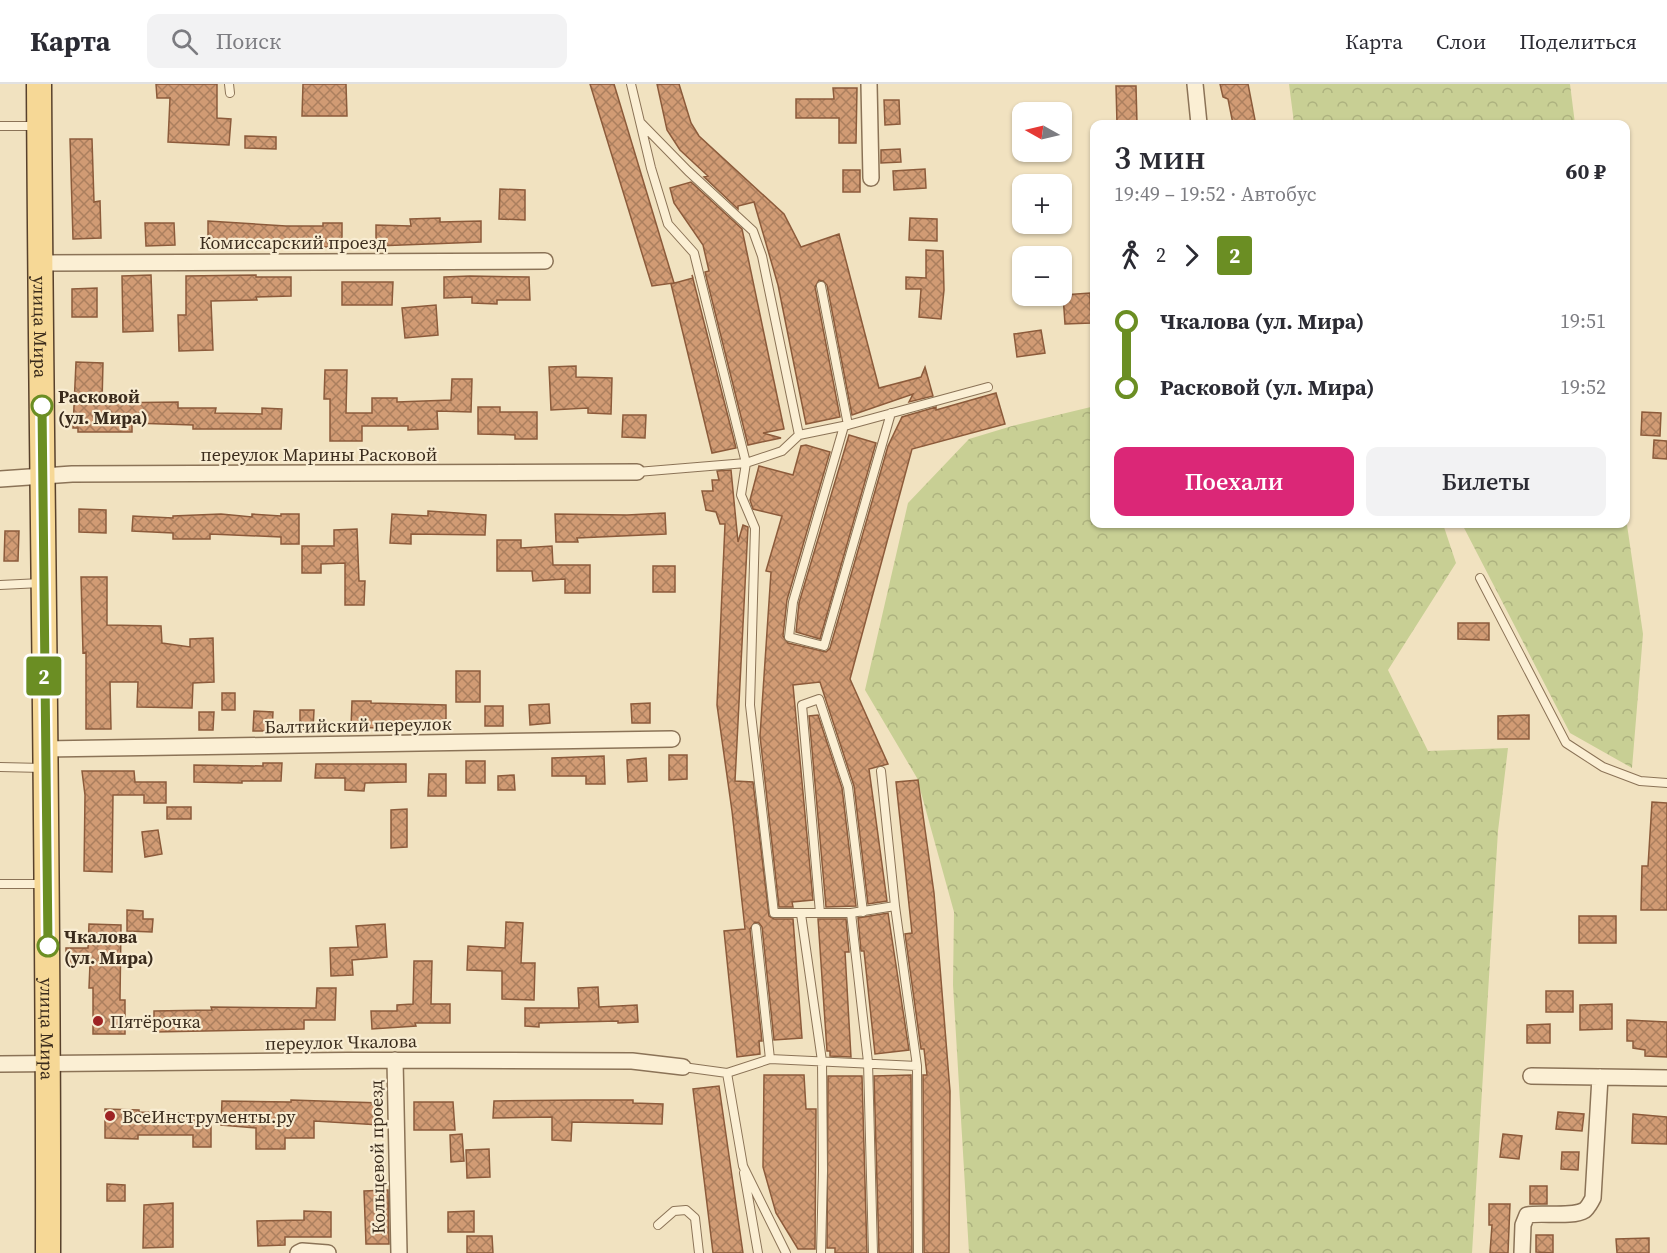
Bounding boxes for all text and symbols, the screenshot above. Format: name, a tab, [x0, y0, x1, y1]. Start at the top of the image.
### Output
search box	[147, 14, 567, 68]
text: Карта	[30, 22, 111, 60]
icon: search	[168, 25, 201, 58]
text: Поиск	[216, 26, 281, 56]
text: Карта	[1345, 27, 1403, 56]
text: Слои	[1436, 27, 1486, 56]
text: Поделиться	[1519, 27, 1637, 56]
north arrow	[1012, 102, 1072, 162]
map controls	[1012, 102, 1072, 306]
text: 3 мин	[1114, 135, 1206, 180]
text: 60 ₽	[1566, 156, 1606, 186]
button: +	[1012, 174, 1072, 234]
text: 19:49 – 19:52 · Автобус	[1114, 180, 1317, 208]
street label: Комиссарский проезд	[199, 230, 387, 255]
icon: walk	[1114, 239, 1147, 272]
icon: forward	[1175, 239, 1208, 272]
text: 2	[1156, 241, 1166, 269]
text: 2	[1229, 241, 1240, 270]
button: −	[1012, 246, 1072, 306]
street label: улица Мира	[28, 276, 54, 379]
text: Чкалова (ул. Мира)	[1160, 306, 1364, 336]
text: 19:51	[1560, 307, 1606, 335]
text: Расковой (ул. Мира)	[1160, 372, 1375, 402]
text: 19:52	[1560, 373, 1606, 401]
place label: Расковой (ул. Мира)	[58, 384, 148, 430]
marker: Расковой (ул. Мира)	[31, 395, 53, 417]
street label: переулок Марины Расковой	[201, 442, 437, 467]
button: Поехали	[1114, 447, 1354, 516]
button: Билеты	[1366, 447, 1606, 516]
line badge: 2	[24, 656, 63, 696]
text: 2	[38, 662, 50, 691]
street label: Балтийский переулок	[264, 711, 452, 739]
place label: Чкалова (ул. Мира)	[64, 924, 154, 970]
marker: Чкалова (ул. Мира)	[37, 935, 59, 957]
street label: улица Мира	[35, 978, 60, 1081]
place label: Пятёрочка	[110, 1009, 202, 1034]
marker: Пятёрочка	[91, 1014, 105, 1028]
street label: переулок Чкалова	[265, 1028, 418, 1056]
street label: Кольцевой проезд	[363, 1080, 391, 1234]
place label: ВсеИнструменты.ру	[122, 1104, 296, 1129]
marker: ВсеИнструменты.ру	[103, 1109, 117, 1123]

